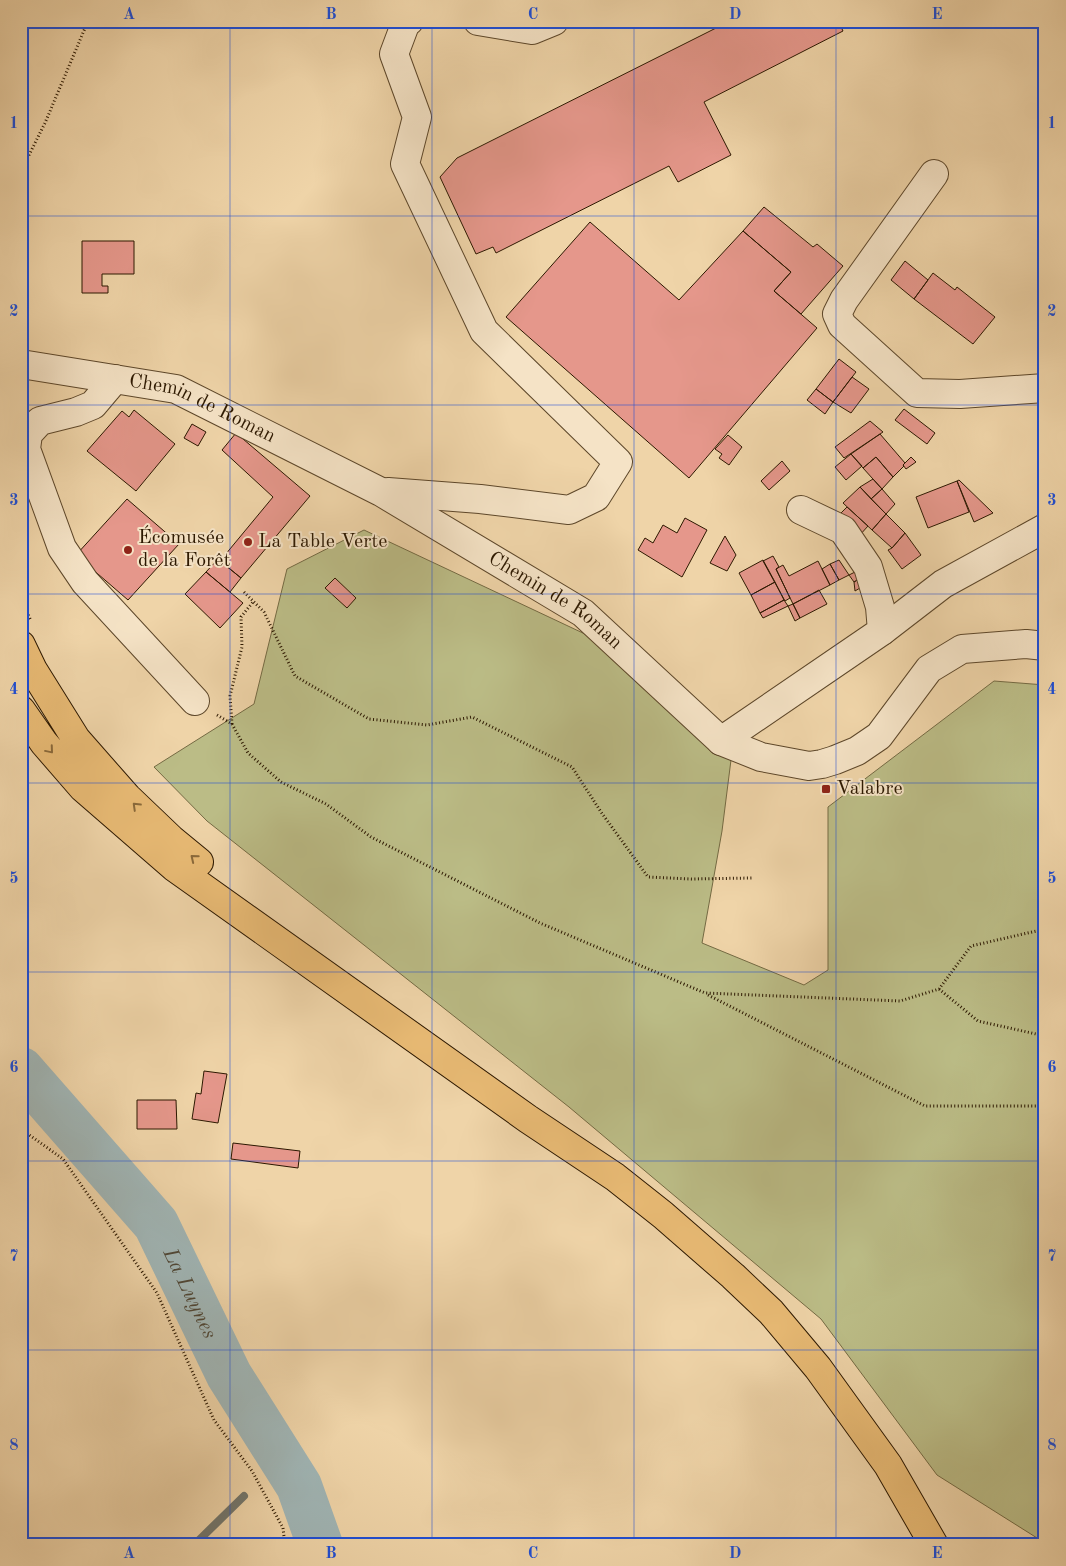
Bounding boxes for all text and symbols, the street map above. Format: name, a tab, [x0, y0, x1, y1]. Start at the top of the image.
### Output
text: A	[123, 7, 135, 23]
text: B	[325, 7, 337, 23]
text: C	[528, 7, 538, 23]
text: D	[729, 7, 741, 23]
text: E	[931, 7, 943, 23]
text: 1	[9, 116, 19, 132]
text: 1	[1047, 116, 1057, 132]
text: 2	[9, 304, 19, 320]
text: 2	[1047, 304, 1057, 320]
street label: Chemin de Roman	[127, 372, 279, 447]
text: 3	[9, 493, 19, 509]
text: 3	[1047, 493, 1057, 509]
place label: Écomusée de la Forêt	[138, 525, 231, 571]
place label: La Table Verte	[258, 532, 388, 552]
marker: La Table Verte	[242, 536, 254, 548]
marker: Écomusée de la Forêt	[122, 544, 134, 556]
street label: Chemin de Roman	[485, 549, 626, 654]
text: 4	[9, 682, 19, 698]
text: 4	[1047, 682, 1057, 698]
one-way arrow	[44, 744, 53, 753]
place label: Valabre	[836, 779, 903, 799]
marker: Valabre	[820, 783, 832, 795]
one-way arrow	[132, 802, 141, 811]
one-way arrow	[191, 856, 200, 864]
text: 5	[9, 871, 19, 887]
text: 5	[1047, 871, 1057, 887]
text: 6	[9, 1060, 19, 1076]
text: 6	[1047, 1060, 1057, 1076]
water label: La Luynes	[158, 1244, 220, 1342]
text: 7	[9, 1249, 19, 1265]
text: 7	[1047, 1249, 1057, 1265]
text: 8	[9, 1438, 19, 1454]
text: 8	[1047, 1438, 1057, 1454]
text: A	[123, 1546, 135, 1562]
text: B	[325, 1546, 337, 1562]
text: C	[528, 1546, 538, 1562]
text: D	[729, 1546, 741, 1562]
text: E	[931, 1546, 943, 1562]

